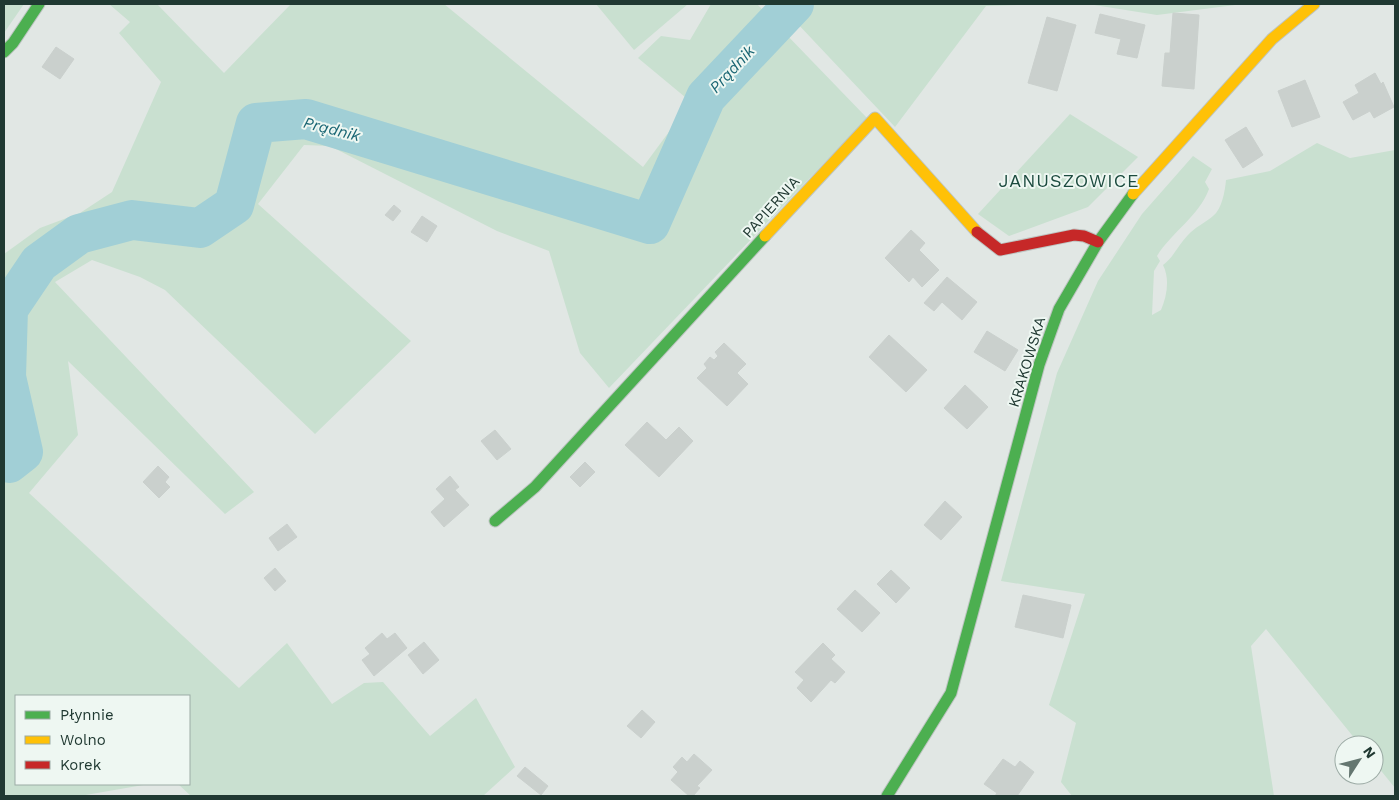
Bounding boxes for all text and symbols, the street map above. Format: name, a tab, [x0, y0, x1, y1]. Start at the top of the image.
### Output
water label: Prądnik	[705, 40, 760, 97]
water label: Prądnik	[302, 113, 364, 146]
district label: JANUSZOWICE	[998, 170, 1140, 191]
street label: PAPIERNIA	[739, 172, 803, 242]
street label: KRAKOWSKA	[1005, 314, 1049, 410]
legend	[15, 695, 190, 785]
text: Płynnie	[60, 706, 114, 724]
text: Wolno	[60, 731, 106, 749]
north arrow	[1334, 735, 1384, 785]
text: N	[1360, 743, 1379, 761]
text: Korek	[60, 756, 102, 774]

